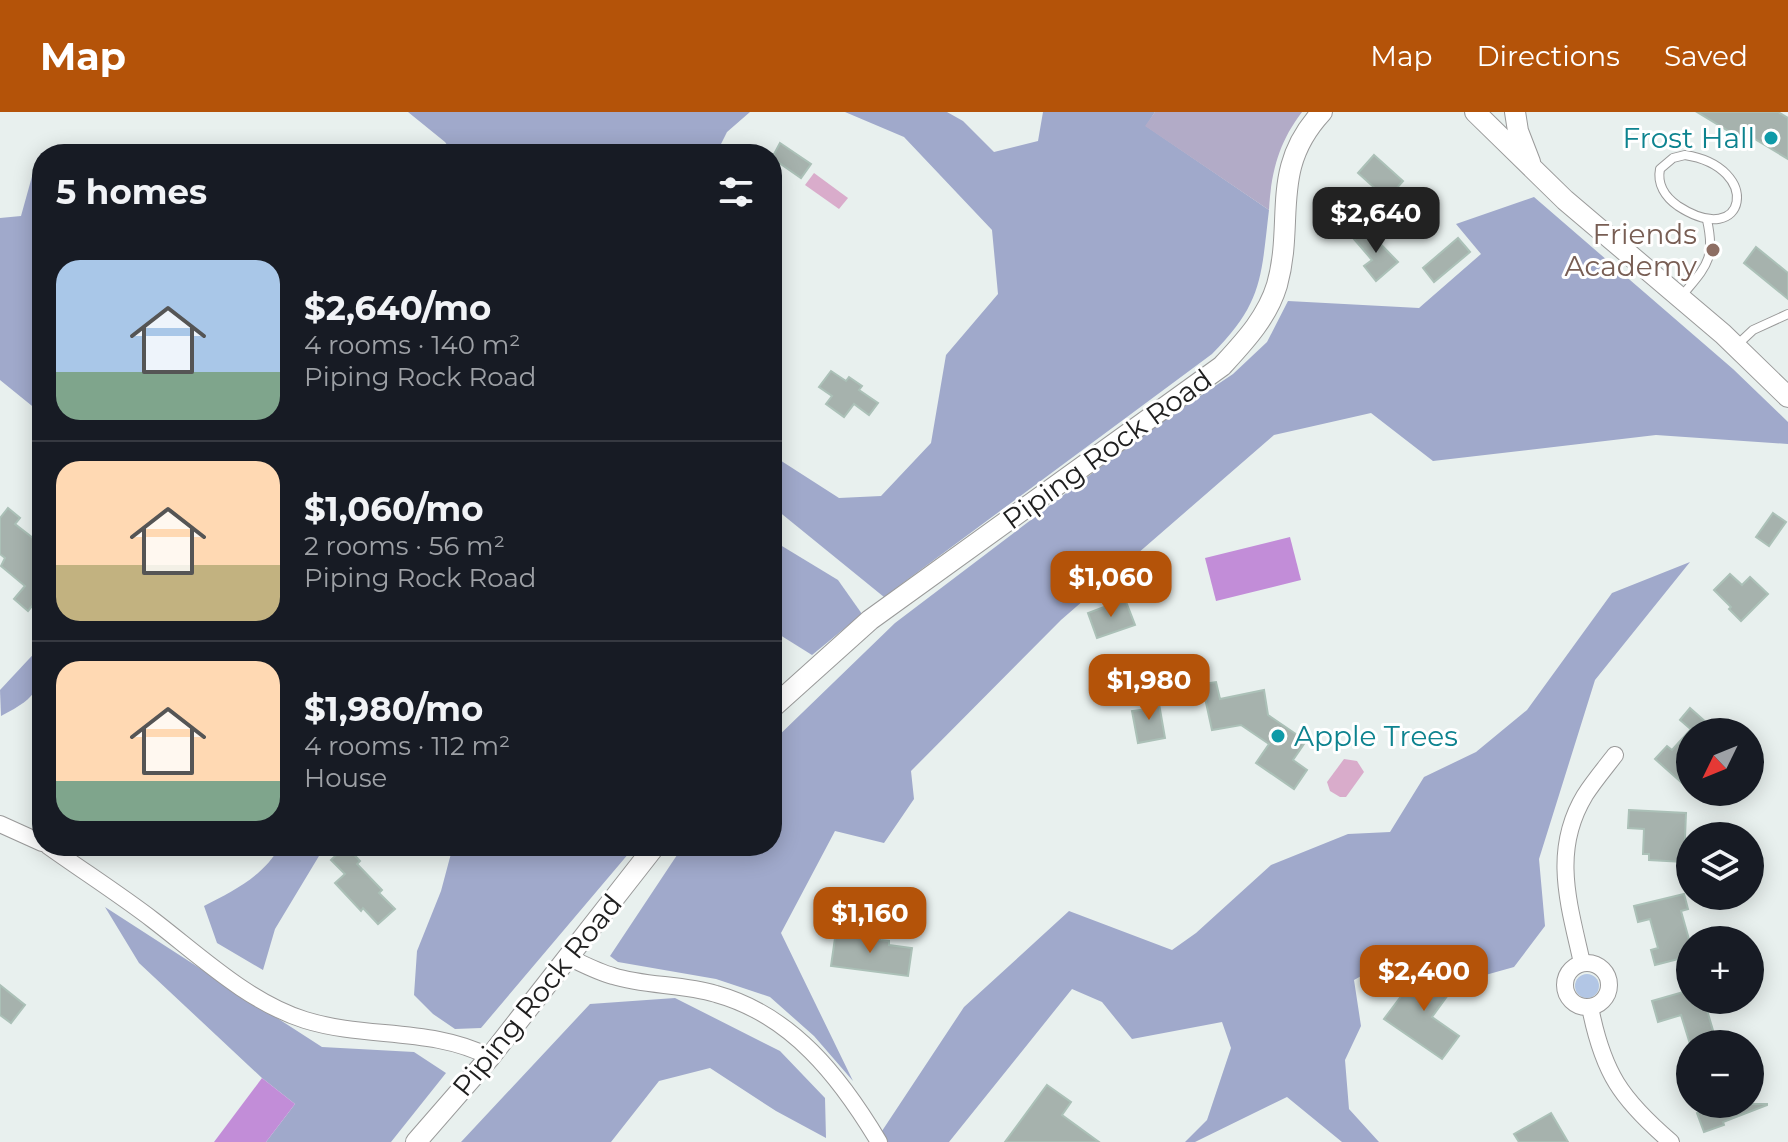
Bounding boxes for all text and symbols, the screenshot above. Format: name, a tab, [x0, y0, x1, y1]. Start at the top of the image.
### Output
text: Map	[40, 33, 126, 80]
text: Map	[1370, 39, 1432, 73]
text: Directions	[1476, 39, 1620, 73]
text: Saved	[1664, 39, 1748, 73]
place label: Frost Hall	[1622, 121, 1755, 155]
marker: Frost Hall	[1762, 129, 1780, 147]
icon: filters	[714, 170, 758, 214]
text: 5 homes	[56, 171, 207, 213]
pin: $2,640	[1311, 187, 1441, 255]
text: $2,640	[1331, 197, 1421, 229]
place label: Friends Academy	[1565, 217, 1698, 283]
marker: Friends Academy	[1704, 241, 1722, 259]
text: $2,640/mo	[304, 287, 491, 329]
icon: home	[120, 292, 216, 388]
text: 4 rooms · 140 m²	[304, 329, 521, 361]
text: Piping Rock Road	[304, 361, 536, 393]
street label: Piping Rock Road	[996, 362, 1218, 536]
text: $1,060/mo	[304, 488, 484, 530]
icon: home	[120, 493, 216, 589]
text: 2 rooms · 56 m²	[304, 530, 505, 562]
pin: $1,060	[1046, 551, 1176, 619]
text: $1,060	[1069, 561, 1153, 593]
text: Piping Rock Road	[304, 562, 536, 594]
pin: $1,980	[1084, 654, 1214, 722]
text: $1,980	[1107, 664, 1191, 696]
text: $1,980/mo	[304, 688, 483, 730]
icon: home	[120, 693, 216, 789]
north arrow	[1676, 718, 1764, 806]
map controls	[1676, 718, 1764, 1118]
place label: Apple Trees	[1294, 719, 1458, 753]
marker: Apple Trees	[1269, 727, 1287, 745]
text: 4 rooms · 112 m²	[304, 730, 510, 762]
text: House	[304, 762, 387, 794]
button: layers	[1676, 822, 1764, 910]
street label: Piping Rock Road	[445, 887, 629, 1103]
pin: $1,160	[805, 887, 935, 955]
text: $1,160	[831, 897, 909, 929]
button: +	[1676, 926, 1764, 1014]
pin: $2,400	[1359, 945, 1489, 1013]
text: $2,400	[1378, 955, 1470, 987]
button: −	[1676, 1030, 1764, 1118]

